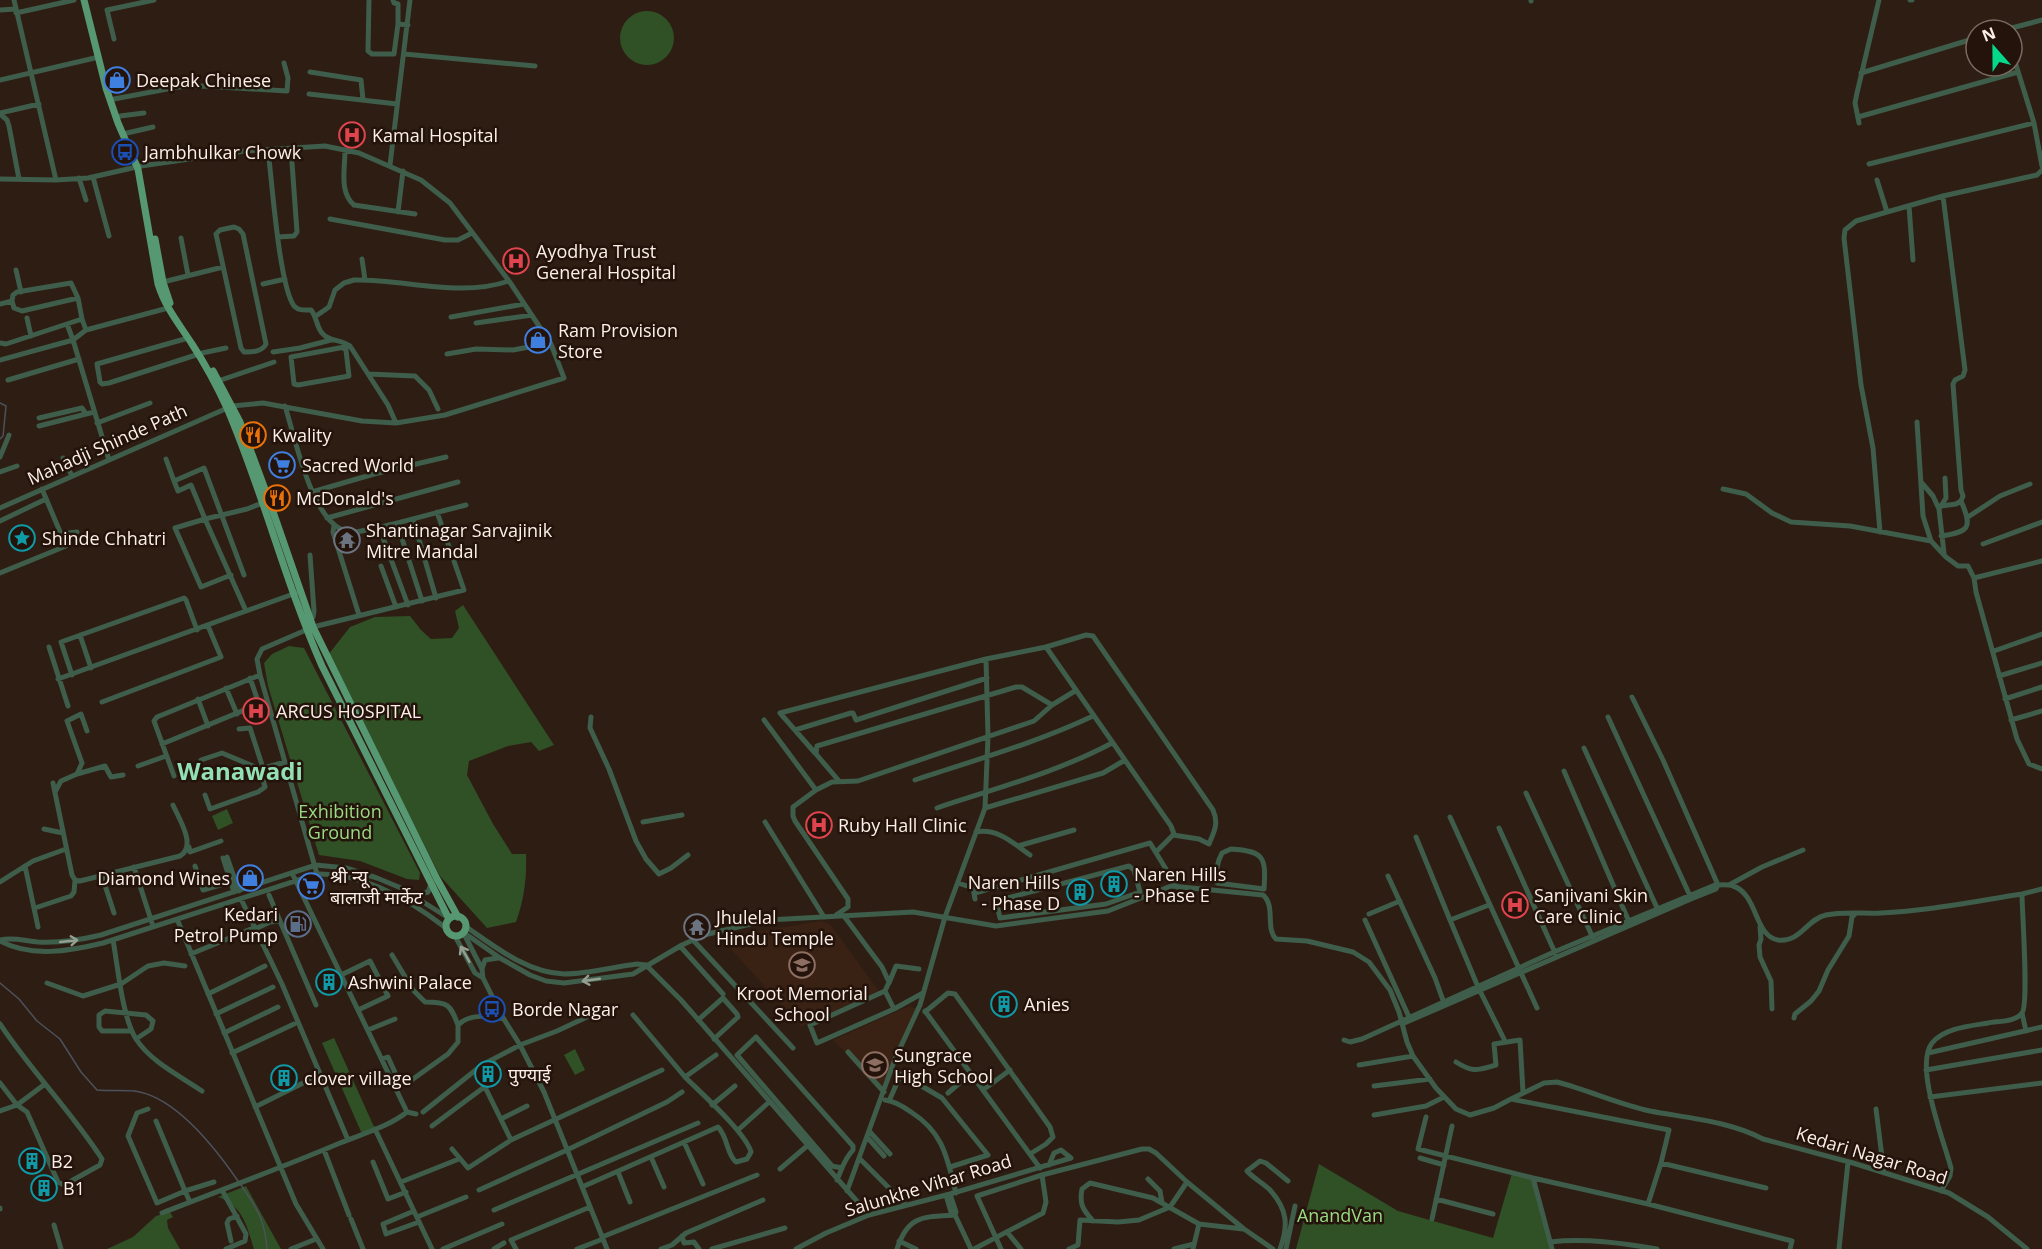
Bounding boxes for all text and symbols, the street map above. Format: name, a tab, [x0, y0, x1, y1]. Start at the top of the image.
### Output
north arrow	[1964, 18, 2024, 78]
text: N	[1979, 21, 1999, 47]
shop icon: Deepak Chinese	[102, 65, 132, 95]
place label: Deepak Chinese	[136, 68, 271, 92]
hospital icon: Kamal Hospital	[337, 120, 367, 150]
place label: Kamal Hospital	[372, 123, 498, 147]
bus stop icon: Jambhulkar Chowk	[110, 137, 140, 167]
place label: Jambhulkar Chowk	[142, 140, 302, 164]
place label: Ayodhya Trust General Hospital	[536, 239, 676, 284]
hospital icon: Ayodhya Trust General Hospital	[501, 246, 531, 276]
place label: Ram Provision Store	[558, 318, 678, 363]
shop icon: Ram Provision Store	[523, 325, 553, 355]
street label: Mahadji Shinde Path	[23, 398, 191, 490]
restaurant icon: Kwality	[238, 420, 268, 450]
place label: Kwality	[272, 423, 332, 447]
supermarket icon: Sacred World	[267, 450, 297, 480]
place label: Sacred World	[302, 453, 414, 477]
restaurant icon: McDonald's	[262, 483, 292, 513]
place label: McDonald's	[296, 486, 394, 510]
place label: Shantinagar Sarvajinik Mitre Mandal	[366, 518, 553, 563]
place icon: Shinde Chhatri	[7, 523, 37, 553]
temple icon: Shantinagar Sarvajinik Mitre Mandal	[332, 525, 362, 555]
place label: Shinde Chhatri	[42, 526, 166, 550]
hospital icon: ARCUS HOSPITAL	[241, 696, 271, 726]
place label: ARCUS HOSPITAL	[276, 699, 421, 723]
district label: Wanawadi	[177, 754, 303, 787]
park label: Exhibition Ground	[298, 799, 382, 844]
hospital icon: Ruby Hall Clinic	[804, 810, 834, 840]
place label: Ruby Hall Clinic	[838, 813, 967, 837]
place label: Naren Hills - Phase E	[1134, 862, 1226, 907]
shop icon: Diamond Wines	[235, 863, 265, 893]
place label: श्री न्यू बालाजी मार्केट	[330, 864, 424, 909]
place label: Diamond Wines	[97, 866, 230, 890]
building icon: Naren Hills - Phase E	[1099, 869, 1129, 899]
place label: Naren Hills - Phase D	[968, 870, 1060, 915]
supermarket icon: श्री न्यू बालाजी मार्केट	[296, 871, 326, 901]
building icon: Naren Hills - Phase D	[1065, 877, 1095, 907]
place label: Sanjivani Skin Care Clinic	[1534, 883, 1648, 928]
hospital icon: Sanjivani Skin Care Clinic	[1500, 890, 1530, 920]
place label: Kedari Petrol Pump	[174, 902, 278, 947]
place label: Jhulelal Hindu Temple	[714, 905, 834, 950]
fuel station icon: Kedari Petrol Pump	[283, 909, 313, 939]
temple icon: Jhulelal Hindu Temple	[682, 912, 712, 942]
one-way arrow	[59, 935, 79, 946]
one-way arrow	[459, 946, 471, 963]
school or university icon: Kroot Memorial School	[787, 950, 817, 980]
building icon: Ashwini Palace	[314, 967, 344, 997]
place label: Ashwini Palace	[348, 970, 472, 994]
one-way arrow	[582, 974, 602, 985]
place label: Kroot Memorial School	[736, 981, 868, 1026]
building icon: Anies	[989, 989, 1019, 1019]
place label: Anies	[1024, 992, 1070, 1016]
bus stop icon: Borde Nagar	[477, 994, 507, 1024]
place label: Borde Nagar	[512, 997, 619, 1021]
place label: Sungrace High School	[894, 1043, 993, 1088]
school or university icon: Sungrace High School	[860, 1050, 890, 1080]
building icon: पुण्याई	[473, 1059, 503, 1089]
place label: पुण्याई	[508, 1062, 552, 1087]
building icon: clover village	[269, 1063, 299, 1093]
place label: clover village	[304, 1066, 412, 1090]
street label: Kedari Nagar Road	[1793, 1121, 1951, 1189]
building icon: B2	[17, 1146, 47, 1176]
street label: Salunkhe Vihar Road	[842, 1148, 1014, 1222]
place label: B2	[51, 1149, 73, 1173]
building icon: B1	[29, 1173, 59, 1203]
place label: B1	[63, 1176, 85, 1200]
park label: AnandVan	[1297, 1203, 1383, 1227]

